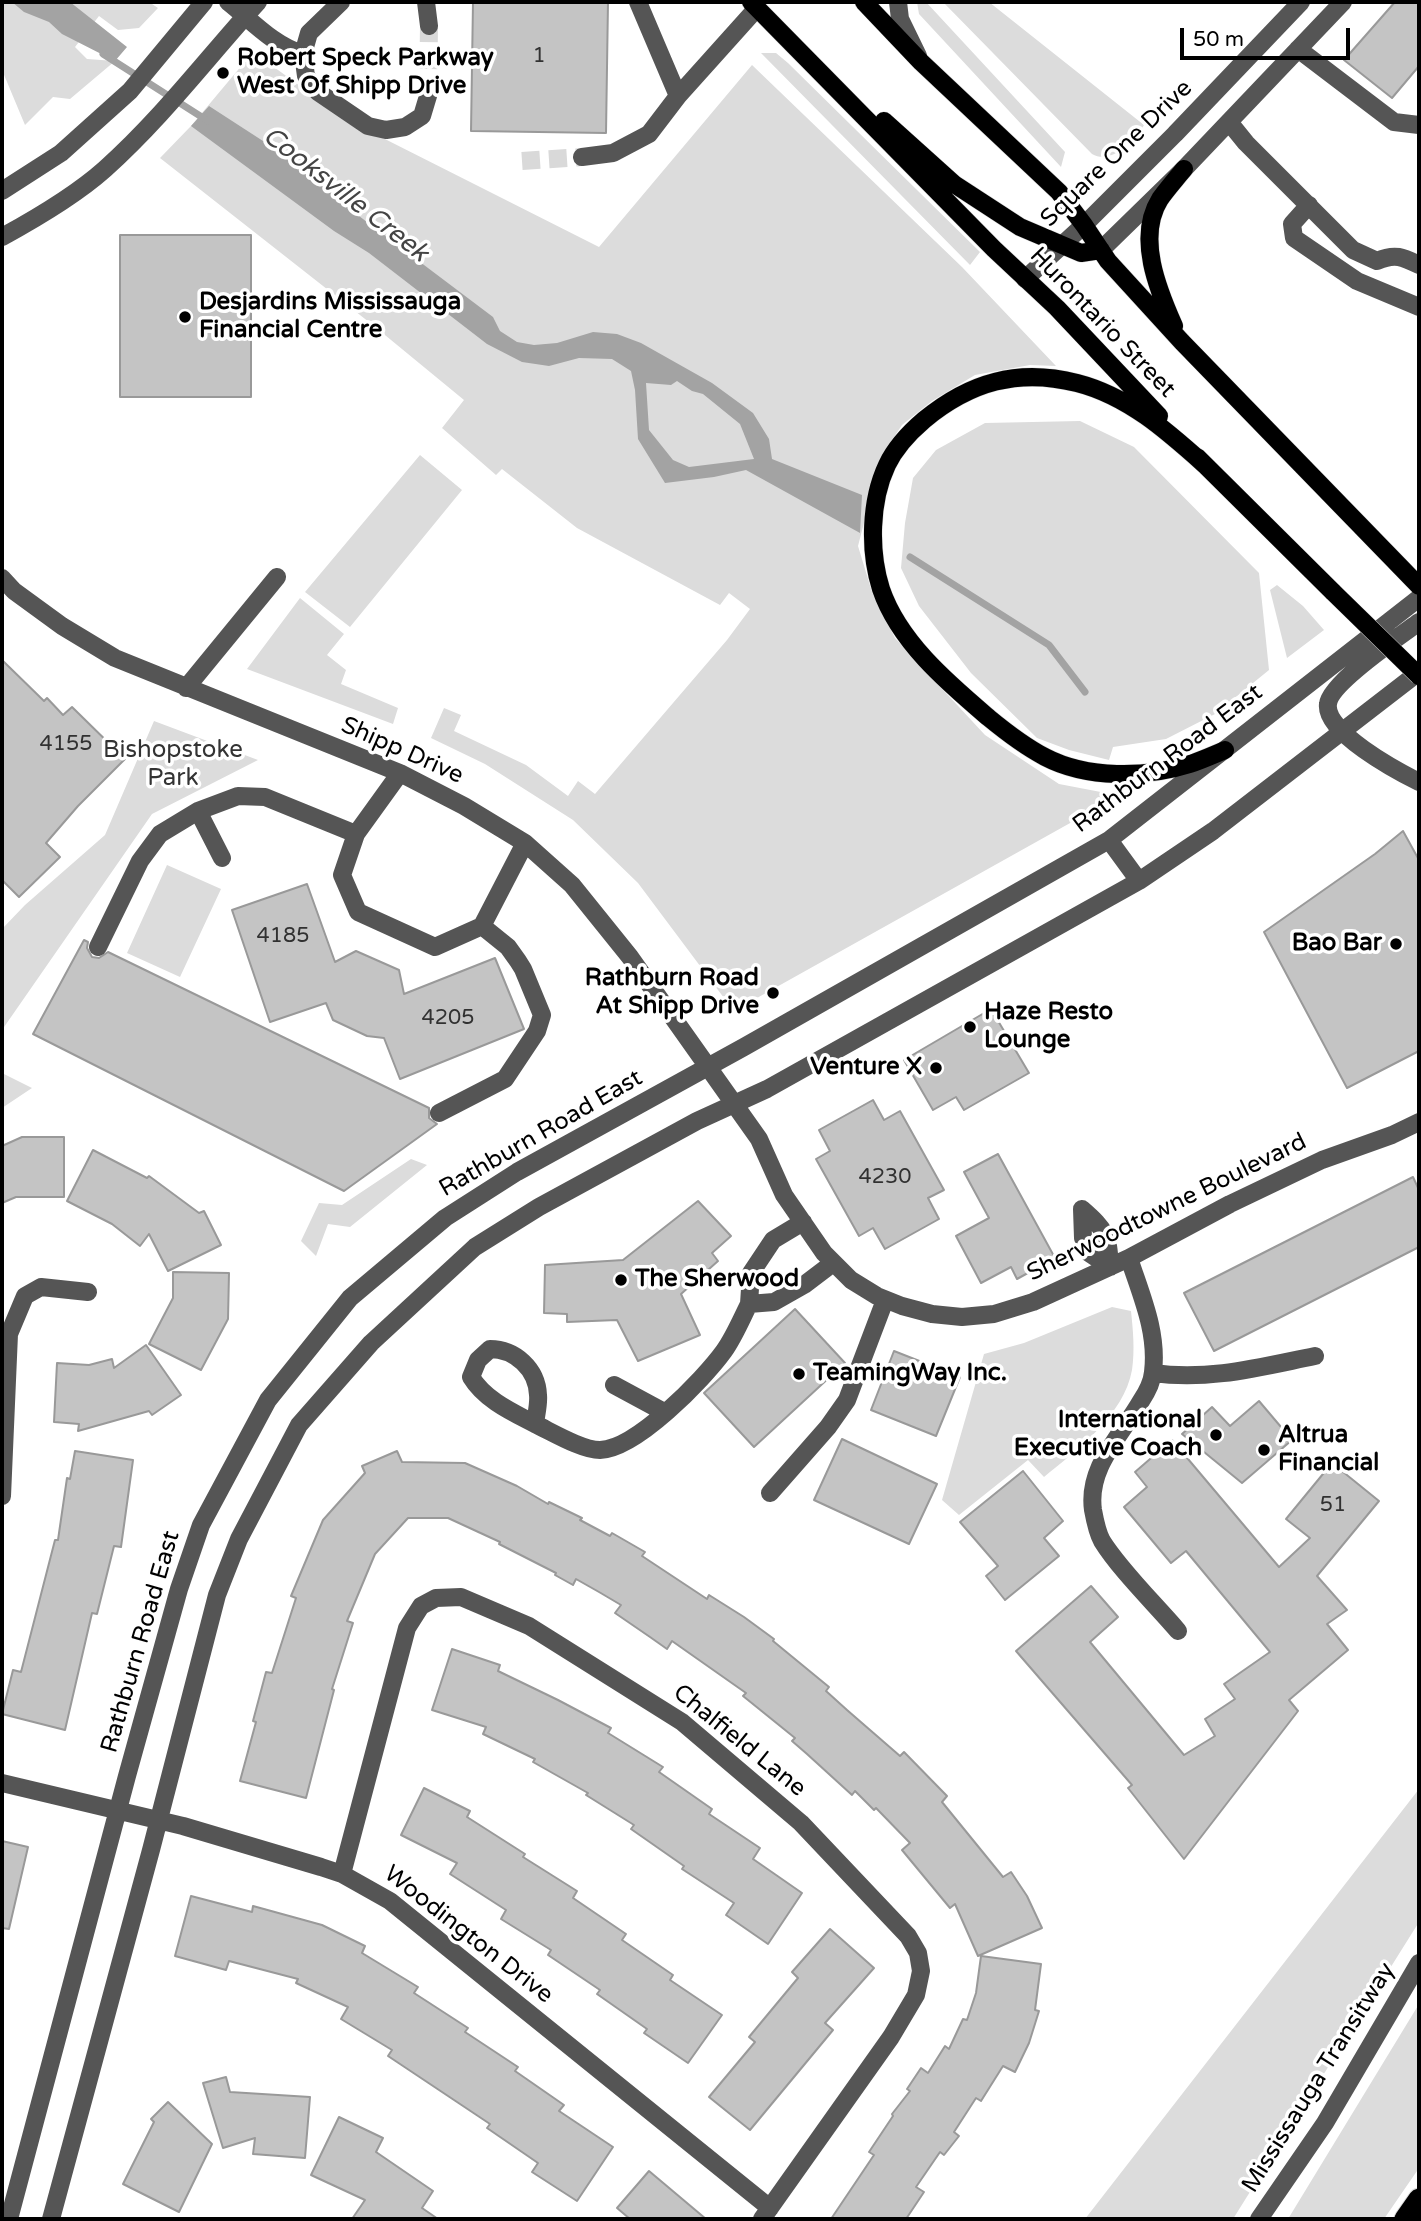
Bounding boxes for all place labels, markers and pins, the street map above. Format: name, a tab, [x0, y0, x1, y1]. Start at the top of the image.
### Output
place label: Robert Speck Parkway West Of Shipp Drive	[237, 45, 494, 101]
marker: Robert Speck Parkway West Of Shipp Drive	[215, 65, 231, 81]
place label: Desjardins Mississauga Financial Centre	[199, 289, 461, 345]
marker: Desjardins Mississauga Financial Centre	[177, 309, 193, 325]
place label: Bao Bar	[1292, 930, 1382, 958]
marker: Bao Bar	[1388, 936, 1404, 952]
place label: Rathburn Road At Shipp Drive	[585, 965, 759, 1021]
marker: Rathburn Road At Shipp Drive	[765, 985, 781, 1001]
place label: Haze Resto Lounge	[984, 999, 1113, 1055]
marker: Haze Resto Lounge	[962, 1019, 978, 1035]
place label: Venture X	[810, 1054, 922, 1082]
marker: Venture X	[928, 1060, 944, 1076]
place label: The Sherwood	[635, 1266, 799, 1294]
marker: The Sherwood	[613, 1272, 629, 1288]
place label: TeamingWay Inc.	[813, 1360, 1007, 1388]
marker: TeamingWay Inc.	[791, 1366, 807, 1382]
place label: International Executive Coach	[1014, 1407, 1202, 1463]
place label: Altrua Financial	[1278, 1422, 1379, 1478]
marker: International Executive Coach	[1208, 1427, 1224, 1443]
marker: Altrua Financial	[1256, 1442, 1272, 1458]

